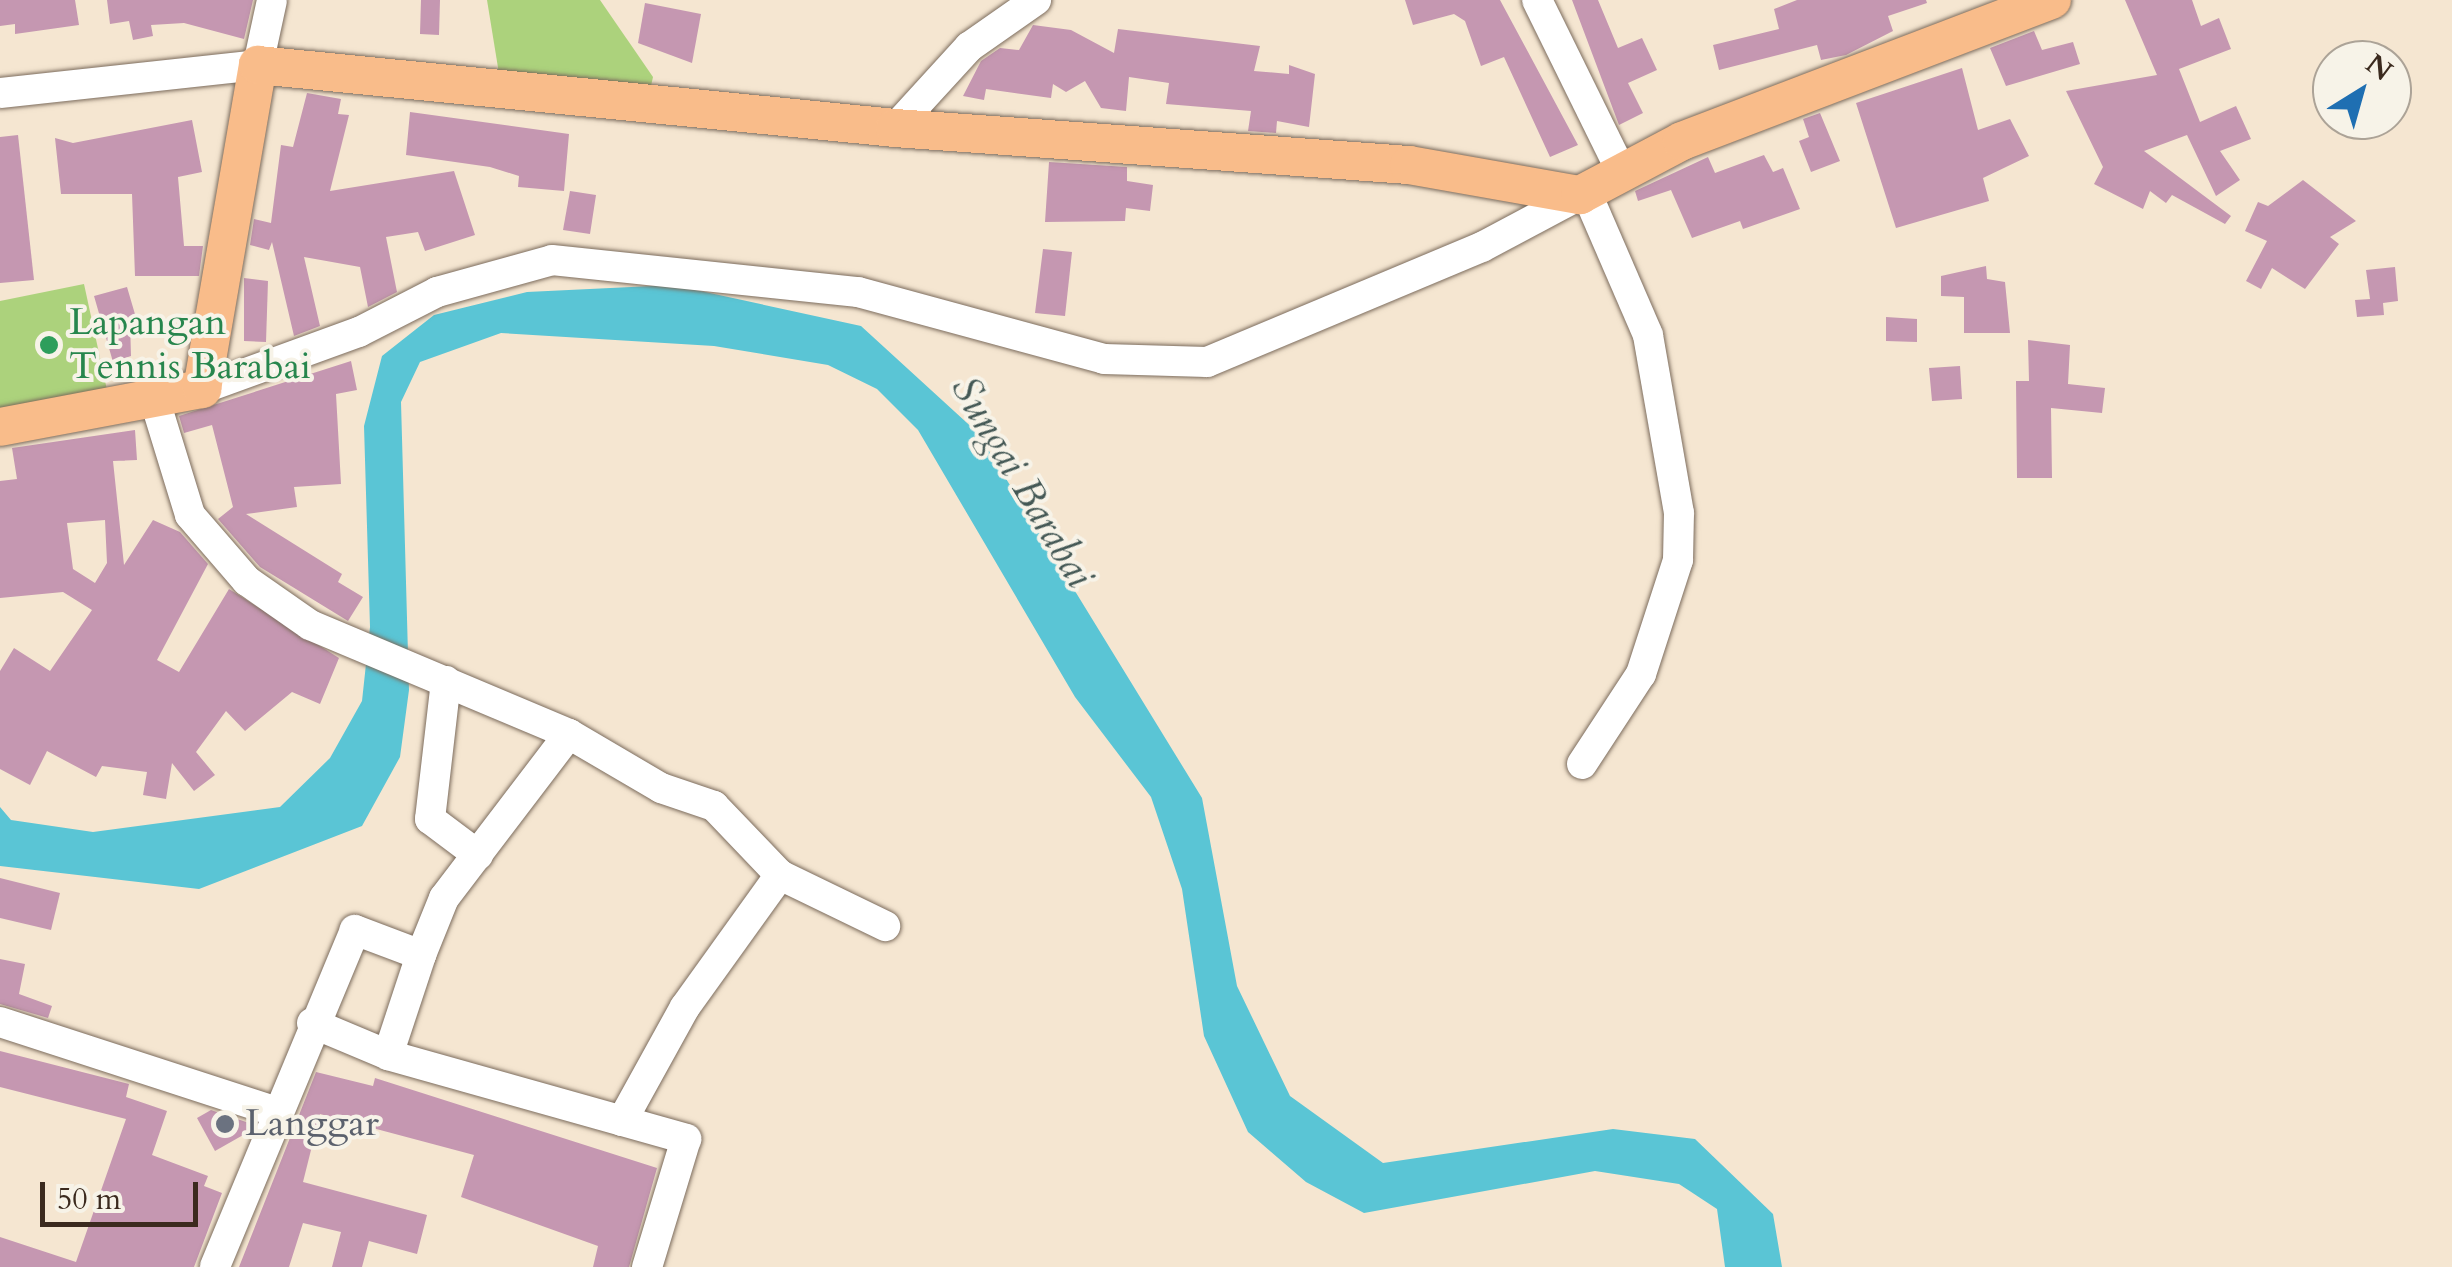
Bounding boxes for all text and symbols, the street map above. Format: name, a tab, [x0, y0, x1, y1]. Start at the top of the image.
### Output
north arrow	[2312, 40, 2412, 140]
text: N	[2358, 45, 2400, 90]
place label: Lapangan Tennis Barabai	[69, 300, 311, 389]
marker: Lapangan Tennis Barabai	[38, 334, 60, 356]
water label: Sungai Barabai	[940, 368, 1104, 596]
place label: Langgar	[245, 1101, 379, 1147]
marker: Langgar	[214, 1113, 236, 1135]
scale bar	[45, 1162, 202, 1224]
text: 50 m	[57, 1179, 121, 1220]

